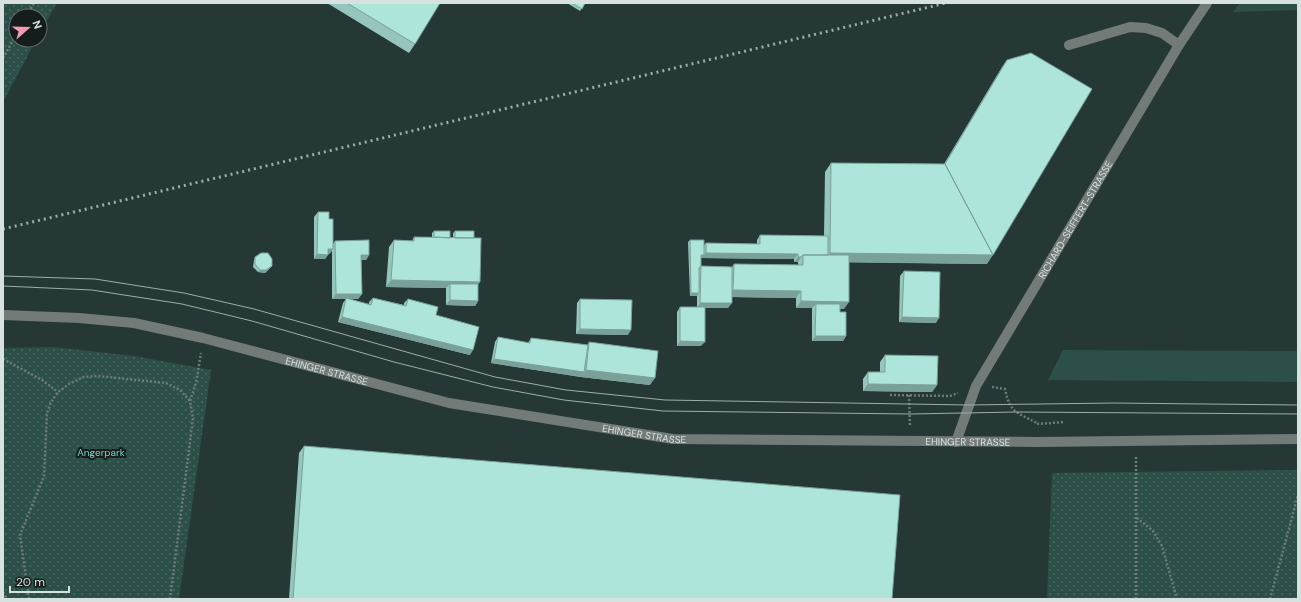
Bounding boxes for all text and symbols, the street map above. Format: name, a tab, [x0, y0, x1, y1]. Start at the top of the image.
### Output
north arrow	[8, 8, 48, 48]
text: N	[29, 18, 45, 31]
street label: RICHARD-SEIFFERT-STRASSE	[1035, 158, 1115, 281]
street label: EHINGER STRASSE	[284, 354, 370, 388]
street label: EHINGER STRASSE	[601, 421, 687, 446]
street label: EHINGER STRASSE	[925, 435, 1011, 448]
park label: Angerpark	[77, 446, 125, 459]
scale bar	[10, 568, 69, 594]
text: 20 m	[16, 574, 45, 590]

